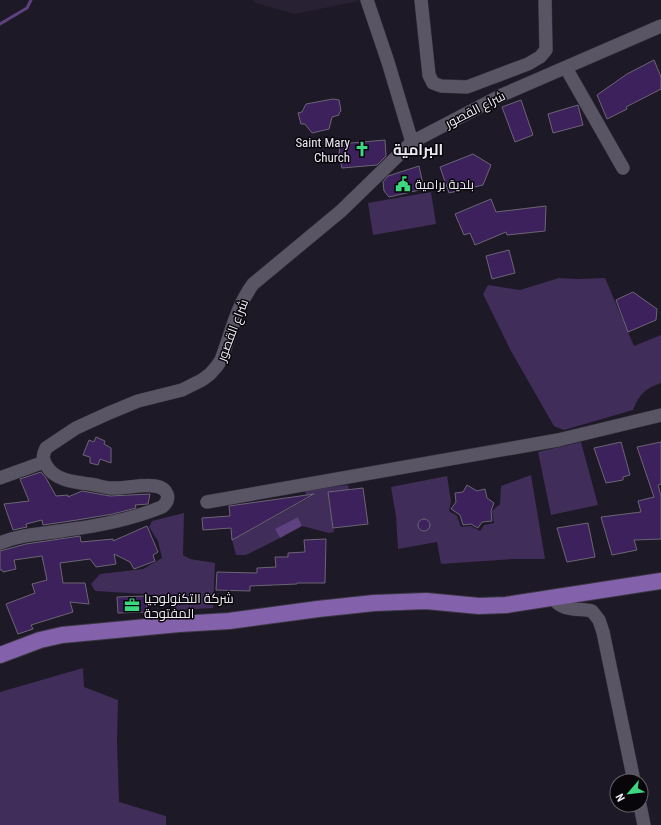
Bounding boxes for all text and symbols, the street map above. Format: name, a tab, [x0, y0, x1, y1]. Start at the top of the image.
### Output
street label: شراع القصور	[442, 88, 508, 132]
place label: Saint Mary Church	[295, 135, 351, 165]
church icon: Saint Mary Church	[353, 140, 371, 158]
district label: البرامية	[393, 141, 443, 159]
public building icon: بلدية برامية	[394, 175, 412, 193]
place label: بلدية برامية	[415, 177, 474, 192]
street label: شراع القصور	[213, 297, 252, 365]
place label: شركة التكنولوجيا المفتوحة	[144, 591, 234, 621]
office icon: شركة التكنولوجيا المفتوحة	[123, 596, 141, 614]
north arrow	[609, 773, 649, 813]
text: N	[613, 791, 628, 803]

